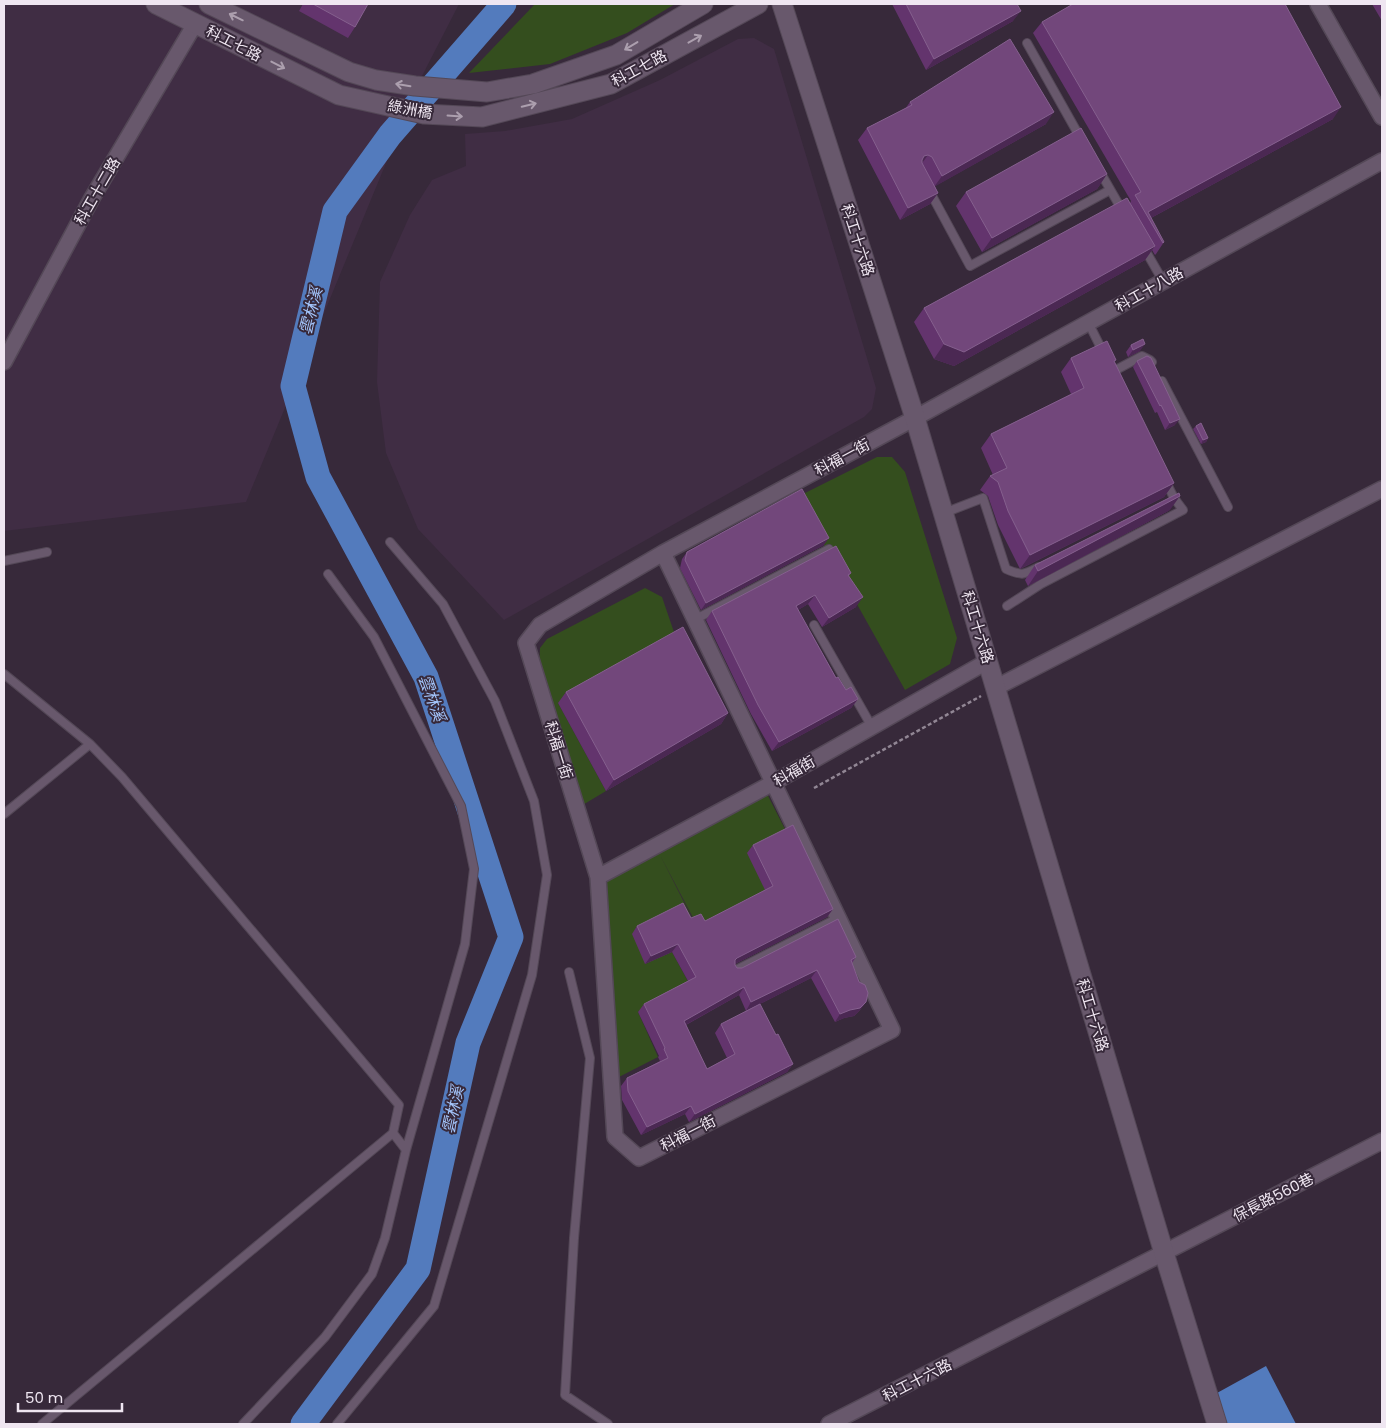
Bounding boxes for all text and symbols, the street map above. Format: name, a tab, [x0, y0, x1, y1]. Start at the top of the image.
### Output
one-way arrow	[229, 12, 244, 21]
street label: 科工七路	[202, 20, 266, 66]
one-way arrow	[687, 33, 701, 43]
one-way arrow	[624, 42, 638, 52]
street label: 科工七路	[608, 45, 670, 91]
one-way arrow	[270, 61, 285, 70]
one-way arrow	[396, 79, 412, 89]
street label: 綠洲橋	[386, 95, 434, 123]
one-way arrow	[520, 100, 536, 110]
one-way arrow	[447, 111, 463, 120]
street label: 科工十二路	[69, 153, 125, 229]
street label: 科工十六路	[836, 201, 880, 279]
street label: 科工十八路	[1111, 262, 1187, 316]
water label: 雲林溪	[294, 283, 328, 337]
street label: 科福一街	[811, 434, 873, 480]
street label: 科工十六路	[957, 588, 999, 666]
water label: 雲林溪	[413, 672, 452, 726]
street label: 科福一街	[540, 718, 578, 782]
street label: 科福街	[769, 751, 819, 791]
street label: 科工十六路	[1072, 976, 1114, 1054]
water label: 雲林溪	[437, 1082, 470, 1136]
street label: 科福一街	[656, 1110, 720, 1156]
street label: 保長路560巷	[1229, 1168, 1317, 1226]
street label: 科工十六路	[879, 1354, 955, 1406]
scale bar	[18, 1380, 121, 1412]
text: 50 m	[25, 1387, 63, 1408]

